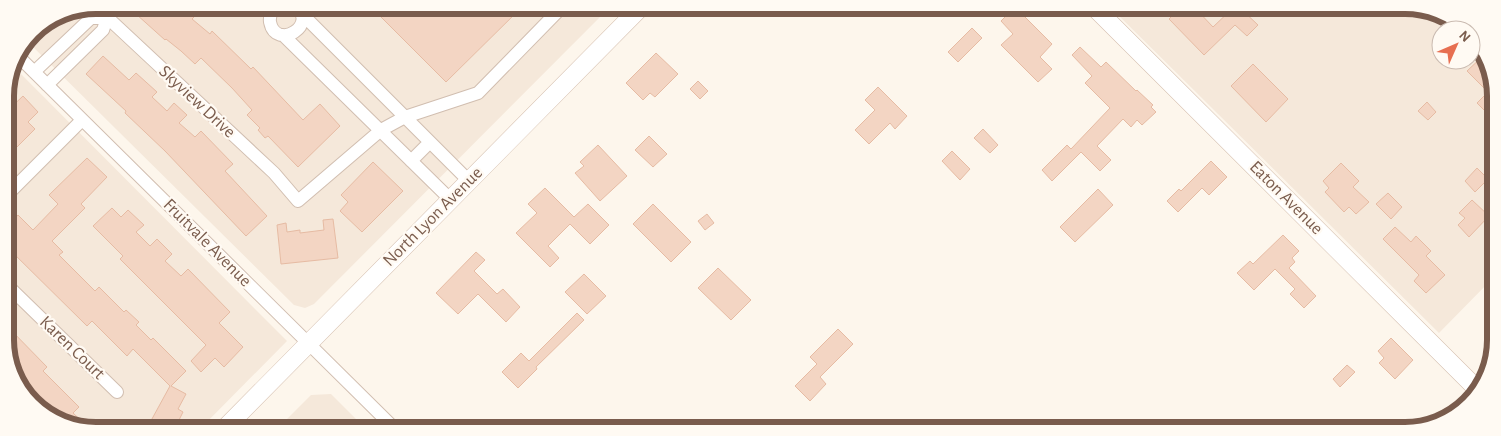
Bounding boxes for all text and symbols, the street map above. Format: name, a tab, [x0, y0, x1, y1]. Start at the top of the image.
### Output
north arrow	[1431, 20, 1481, 70]
text: N	[1456, 28, 1473, 45]
street label: Skyview Drive	[155, 62, 239, 142]
street label: Eaton Avenue	[1246, 158, 1326, 238]
street label: North Lyon Avenue	[380, 164, 486, 270]
street label: Fruitvale Avenue	[160, 196, 254, 290]
street label: Karen Court	[36, 313, 108, 383]

